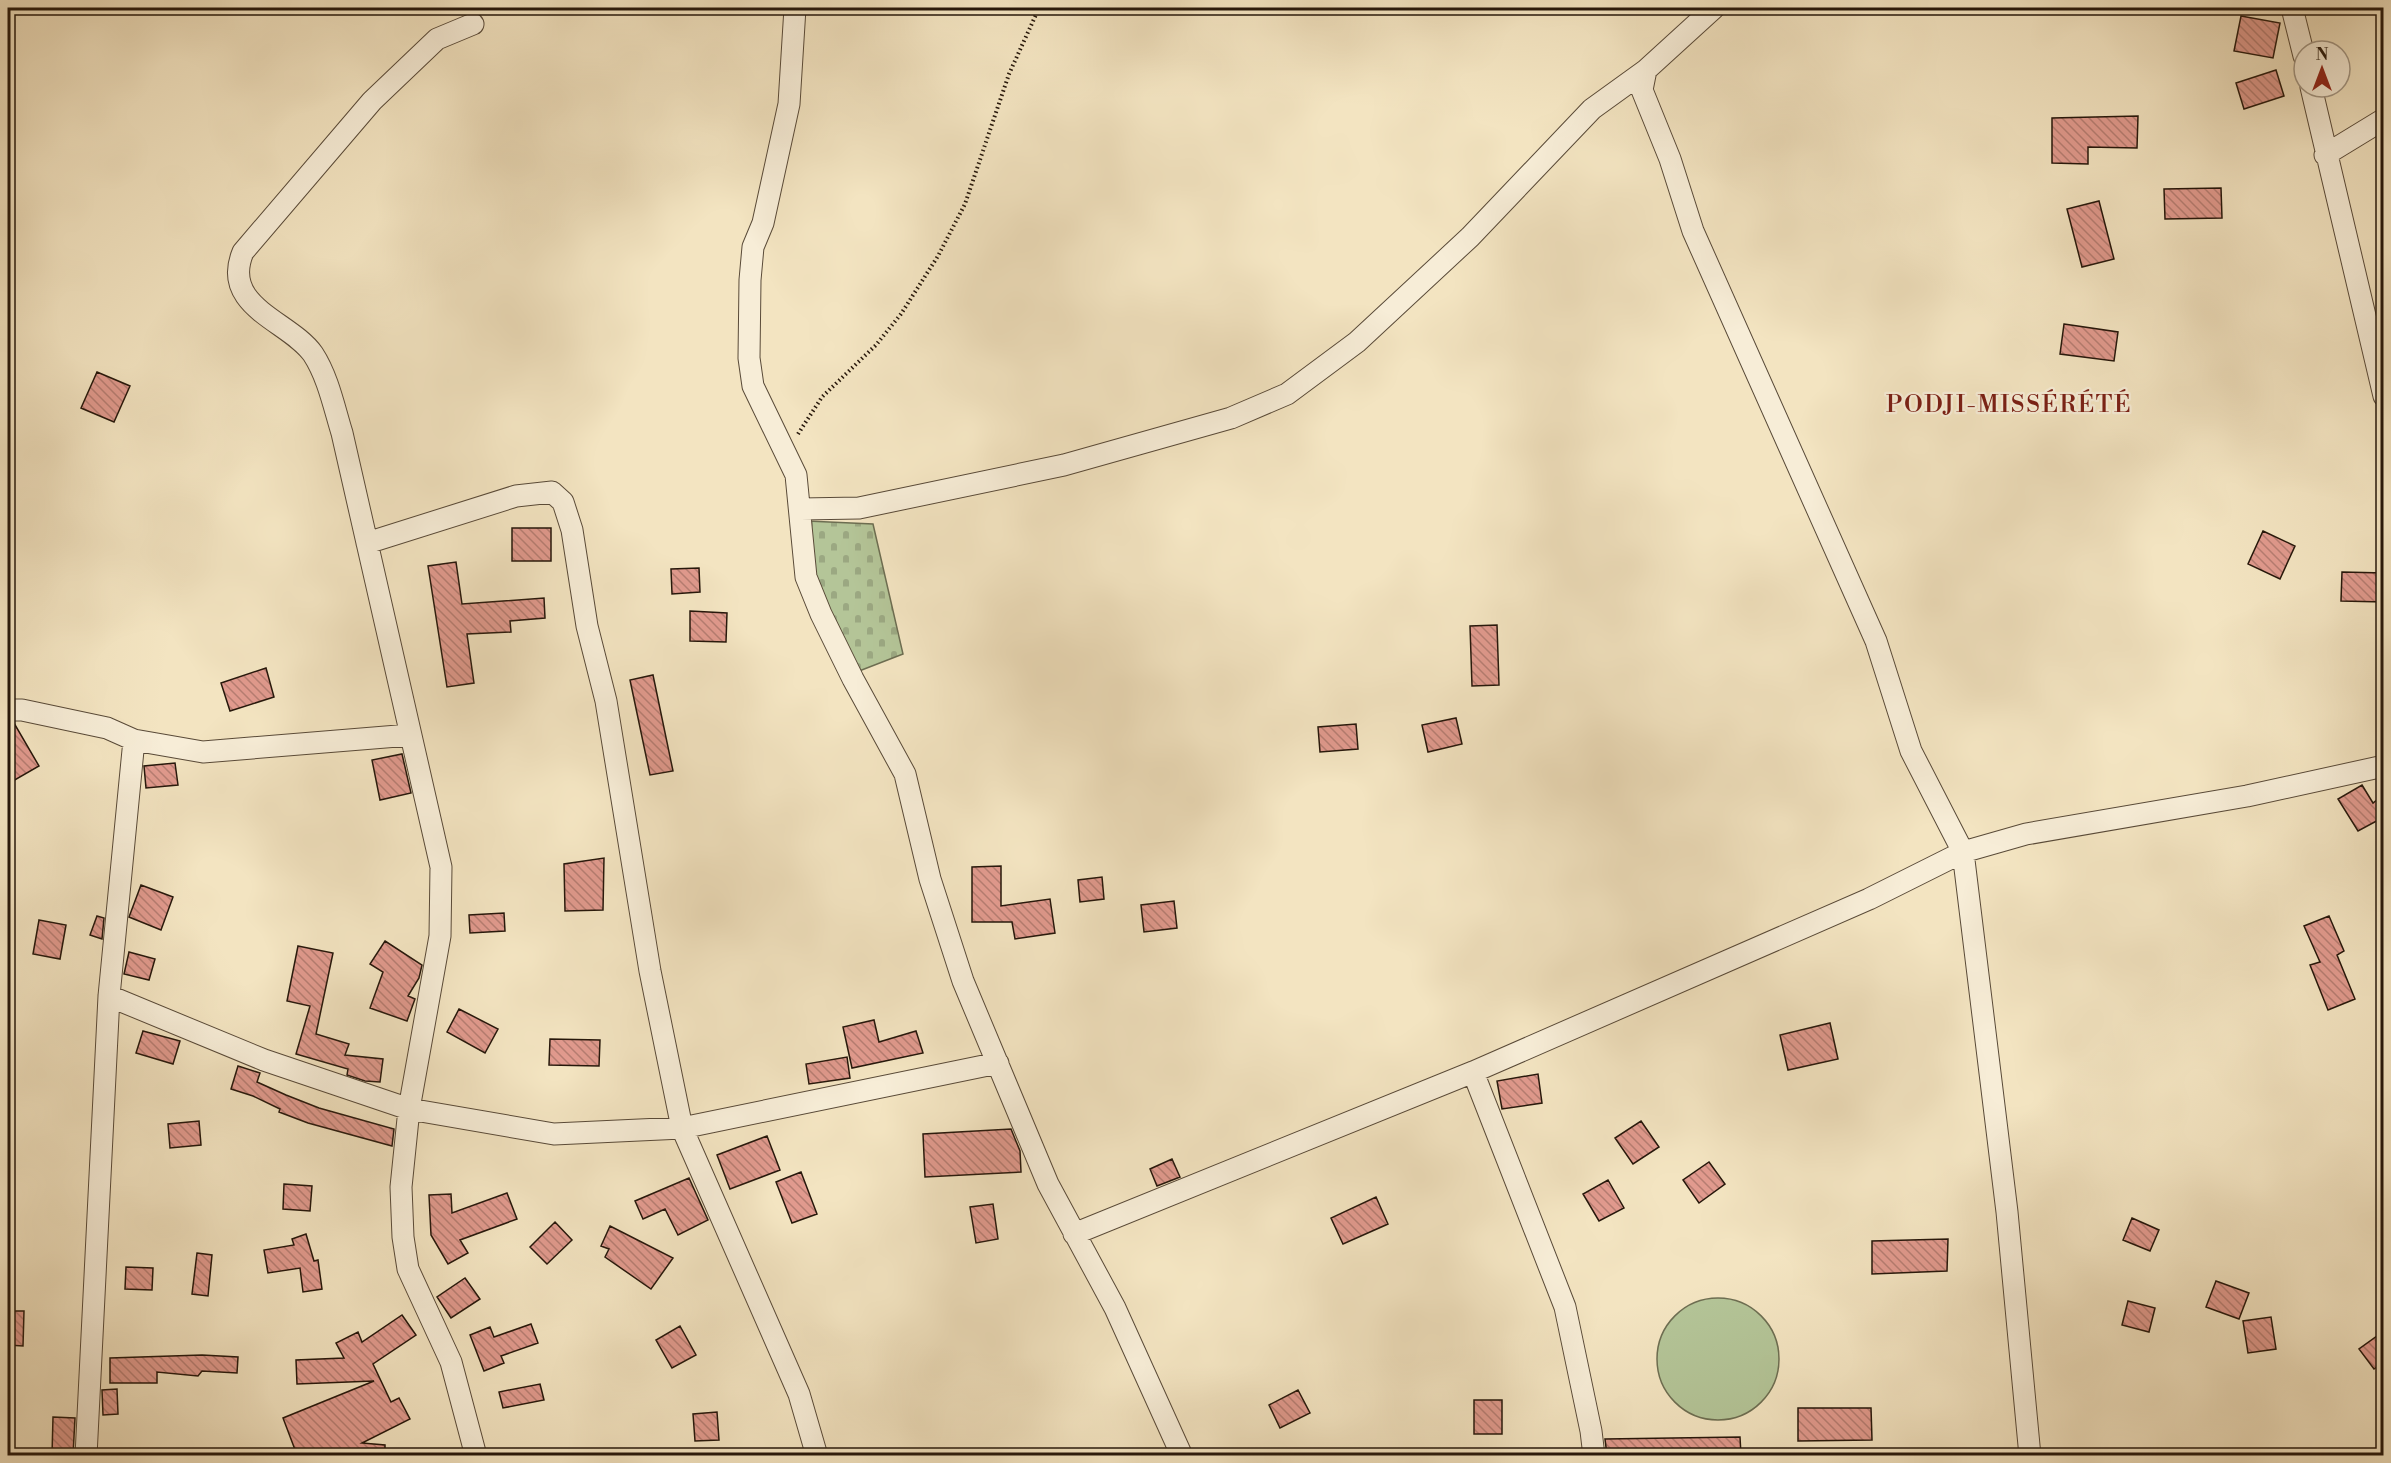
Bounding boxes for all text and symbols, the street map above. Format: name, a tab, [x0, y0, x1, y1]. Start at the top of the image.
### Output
north arrow	[2292, 39, 2352, 99]
text: N	[2316, 45, 2329, 65]
district label: PODJI-MISSÉRÉTÉ	[1886, 389, 2132, 420]

